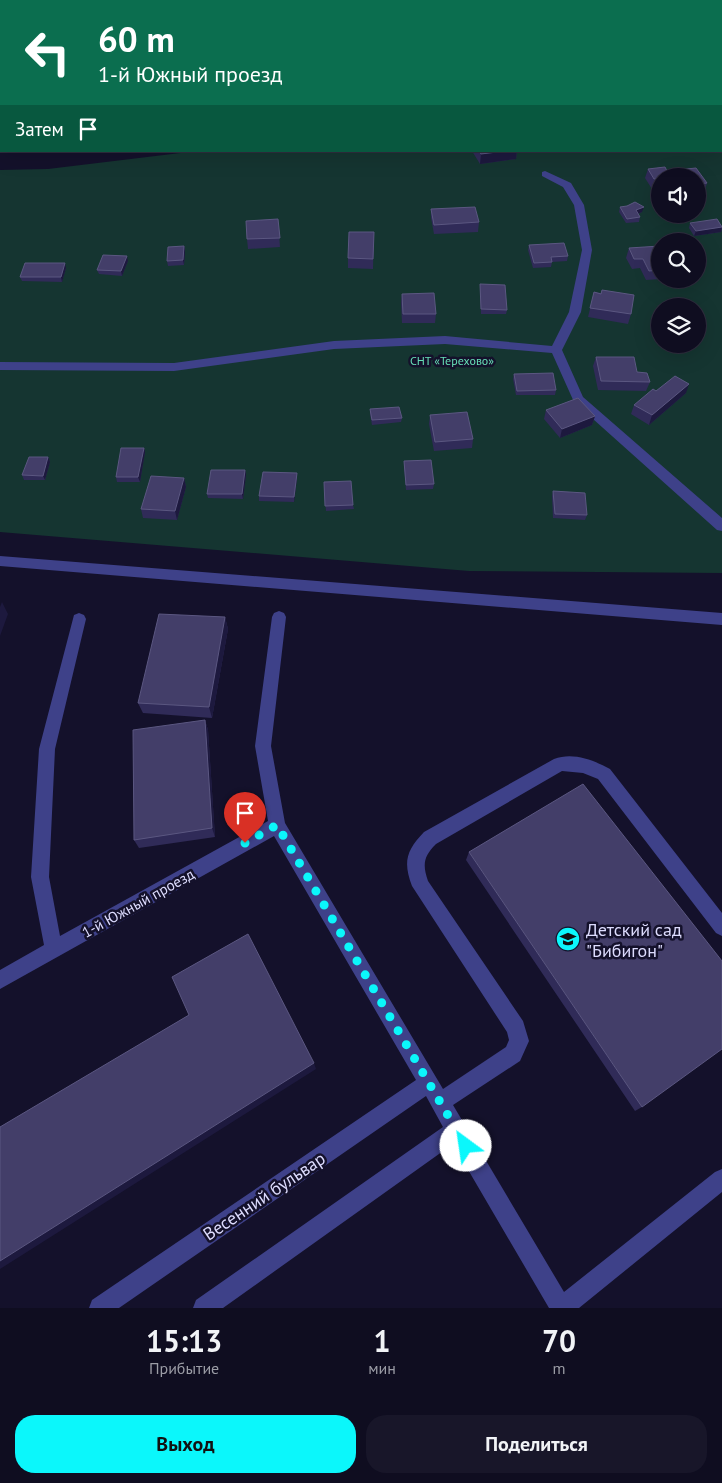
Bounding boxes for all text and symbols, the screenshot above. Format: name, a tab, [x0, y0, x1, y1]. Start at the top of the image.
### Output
text: 60 m	[98, 16, 175, 62]
icon: left	[15, 20, 80, 85]
text: 1-й Южный проезд	[98, 60, 282, 88]
icon: arrive	[74, 115, 102, 143]
text: Затем	[15, 117, 64, 141]
map controls	[651, 168, 706, 353]
button: sound	[651, 168, 706, 223]
button: search	[651, 233, 706, 288]
button: layers	[651, 298, 706, 353]
park label: СНТ «Терехово»	[410, 353, 494, 368]
pin	[224, 792, 266, 843]
icon: arrive	[231, 799, 259, 827]
street label: 1-й Южный проезд	[78, 864, 198, 942]
place label: Детский сад "Бибигон"	[586, 918, 682, 962]
school or university icon: Детский сад "Бибигон"	[555, 926, 581, 952]
position arrow	[439, 1119, 491, 1171]
street label: Весенний бульвар	[198, 1147, 330, 1245]
text: 15:13	[146, 1321, 222, 1360]
text: 1	[374, 1321, 391, 1360]
text: 70	[542, 1321, 576, 1360]
text: Прибытие	[149, 1358, 219, 1378]
text: мин	[368, 1358, 396, 1378]
text: m	[552, 1358, 565, 1378]
button: Выход	[15, 1415, 356, 1473]
button: Поделиться	[366, 1415, 707, 1473]

